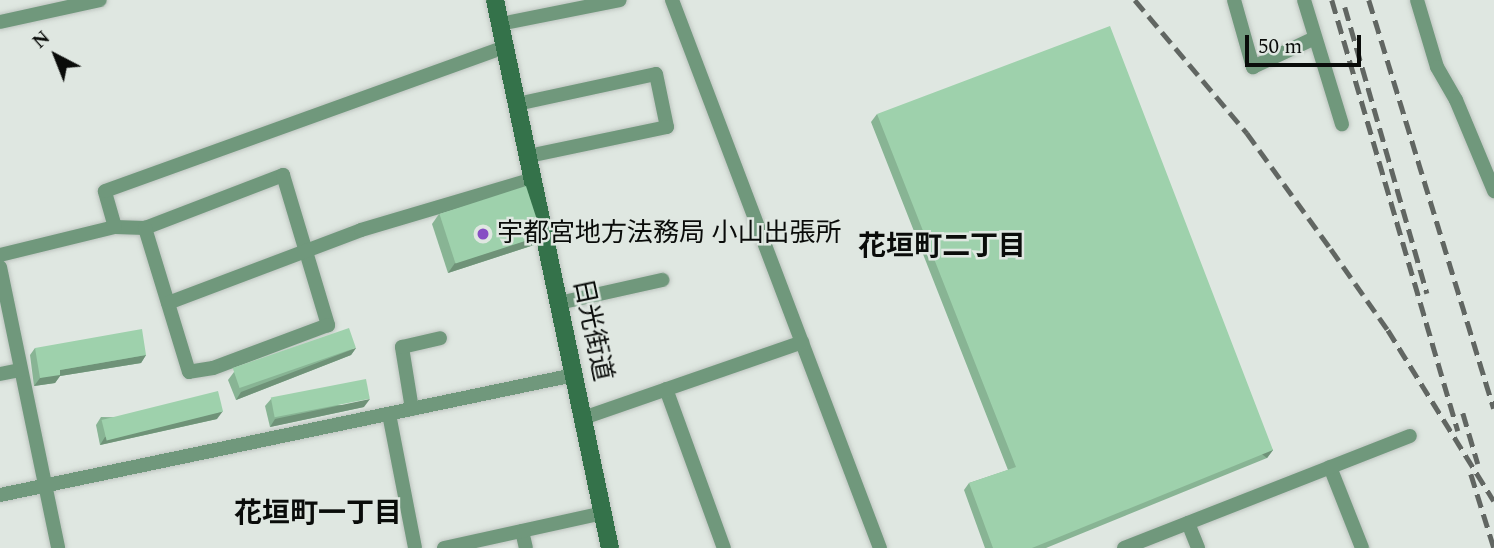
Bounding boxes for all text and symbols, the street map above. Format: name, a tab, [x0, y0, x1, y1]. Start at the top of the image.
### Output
north arrow	[21, 21, 91, 91]
scale bar	[1249, 21, 1364, 65]
text: N	[26, 24, 57, 56]
text: 50 m	[1258, 31, 1302, 63]
place label: 宇都宮地方法務局 小山出張所	[497, 218, 841, 250]
marker: 宇都宮地方法務局 小山出張所	[475, 226, 491, 242]
district label: 花垣町二丁目	[858, 230, 1026, 264]
street label: 日光街道	[566, 276, 618, 384]
district label: 花垣町一丁目	[234, 497, 402, 531]

